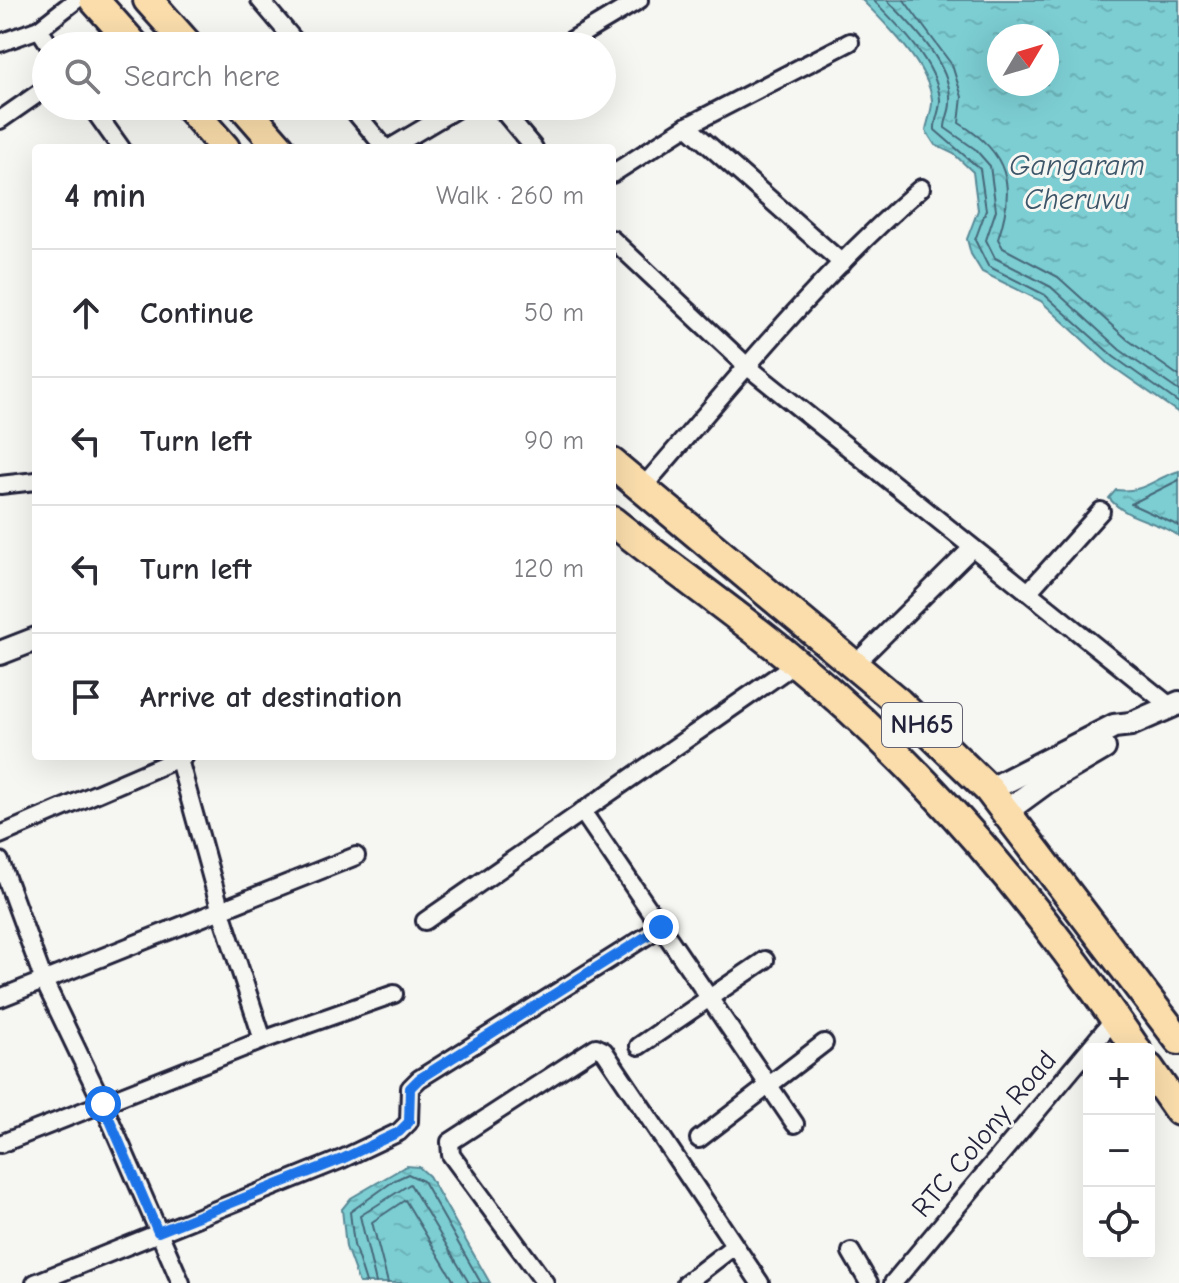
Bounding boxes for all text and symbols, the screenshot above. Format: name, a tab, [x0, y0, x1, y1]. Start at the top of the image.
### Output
north arrow	[987, 24, 1059, 96]
search box	[32, 32, 616, 120]
icon: search	[60, 54, 104, 98]
text: Search here	[124, 59, 280, 94]
water label: Gangaram Cheruvu	[1009, 148, 1145, 217]
text: 4 min	[64, 176, 146, 216]
text: Walk · 260 m	[436, 181, 584, 211]
icon: ahead	[64, 291, 108, 335]
text: Continue	[140, 296, 254, 331]
text: 50 m	[524, 298, 584, 328]
icon: left	[64, 419, 108, 463]
text: Turn left	[140, 424, 252, 459]
text: 90 m	[524, 426, 584, 456]
icon: left	[64, 547, 108, 591]
text: Turn left	[140, 552, 252, 587]
text: 120 m	[514, 554, 584, 584]
icon: arrive	[64, 675, 108, 719]
text: Arrive at destination	[140, 680, 402, 715]
road number: NH65	[882, 703, 962, 747]
route end	[643, 909, 679, 945]
map controls	[1083, 1043, 1155, 1259]
button: +	[1083, 1043, 1155, 1115]
street label: RTC Colony Road	[905, 1044, 1063, 1224]
route start	[85, 1086, 121, 1122]
button: −	[1083, 1115, 1155, 1187]
button: locate	[1083, 1187, 1155, 1259]

